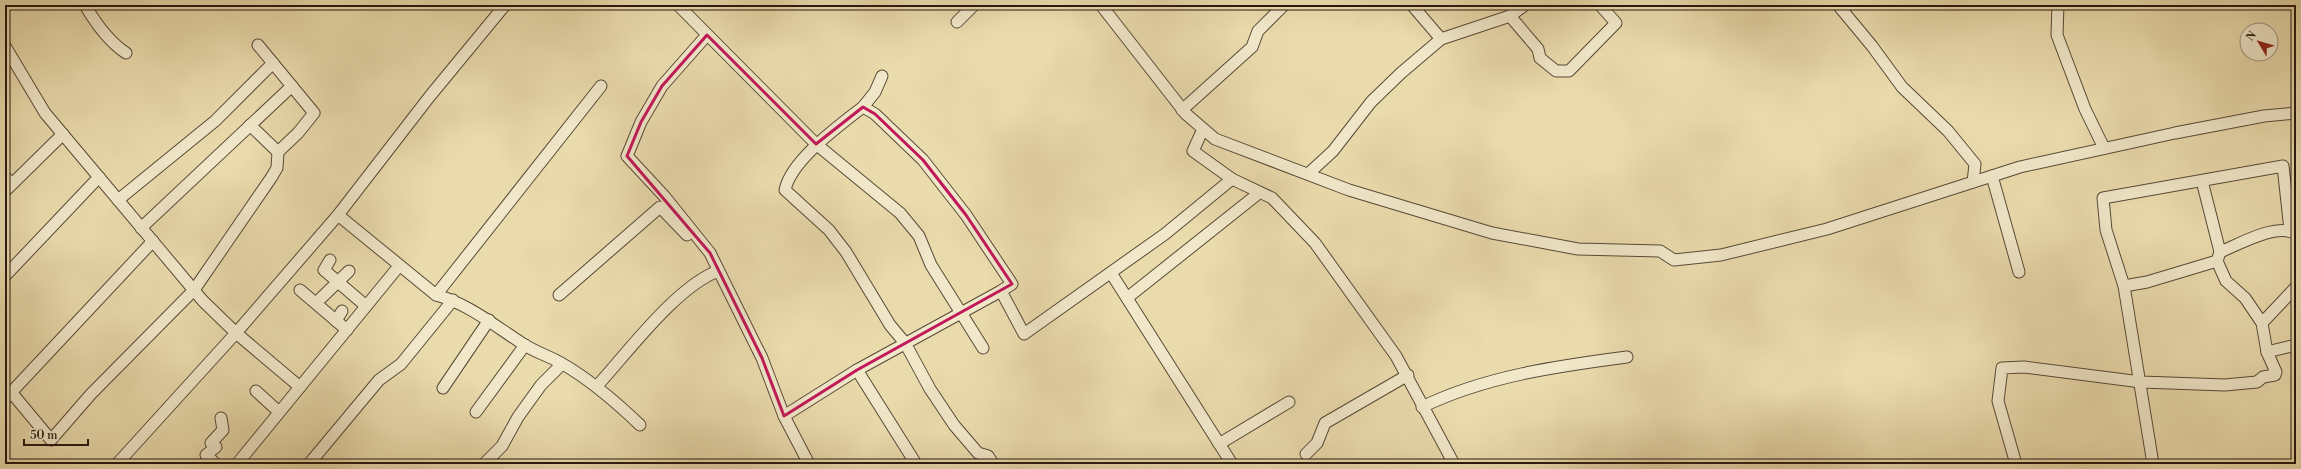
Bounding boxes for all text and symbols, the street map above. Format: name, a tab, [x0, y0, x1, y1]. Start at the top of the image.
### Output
north arrow	[2239, 22, 2279, 62]
text: N	[2244, 28, 2260, 44]
scale bar	[24, 421, 88, 447]
text: 50 m	[30, 428, 58, 443]

